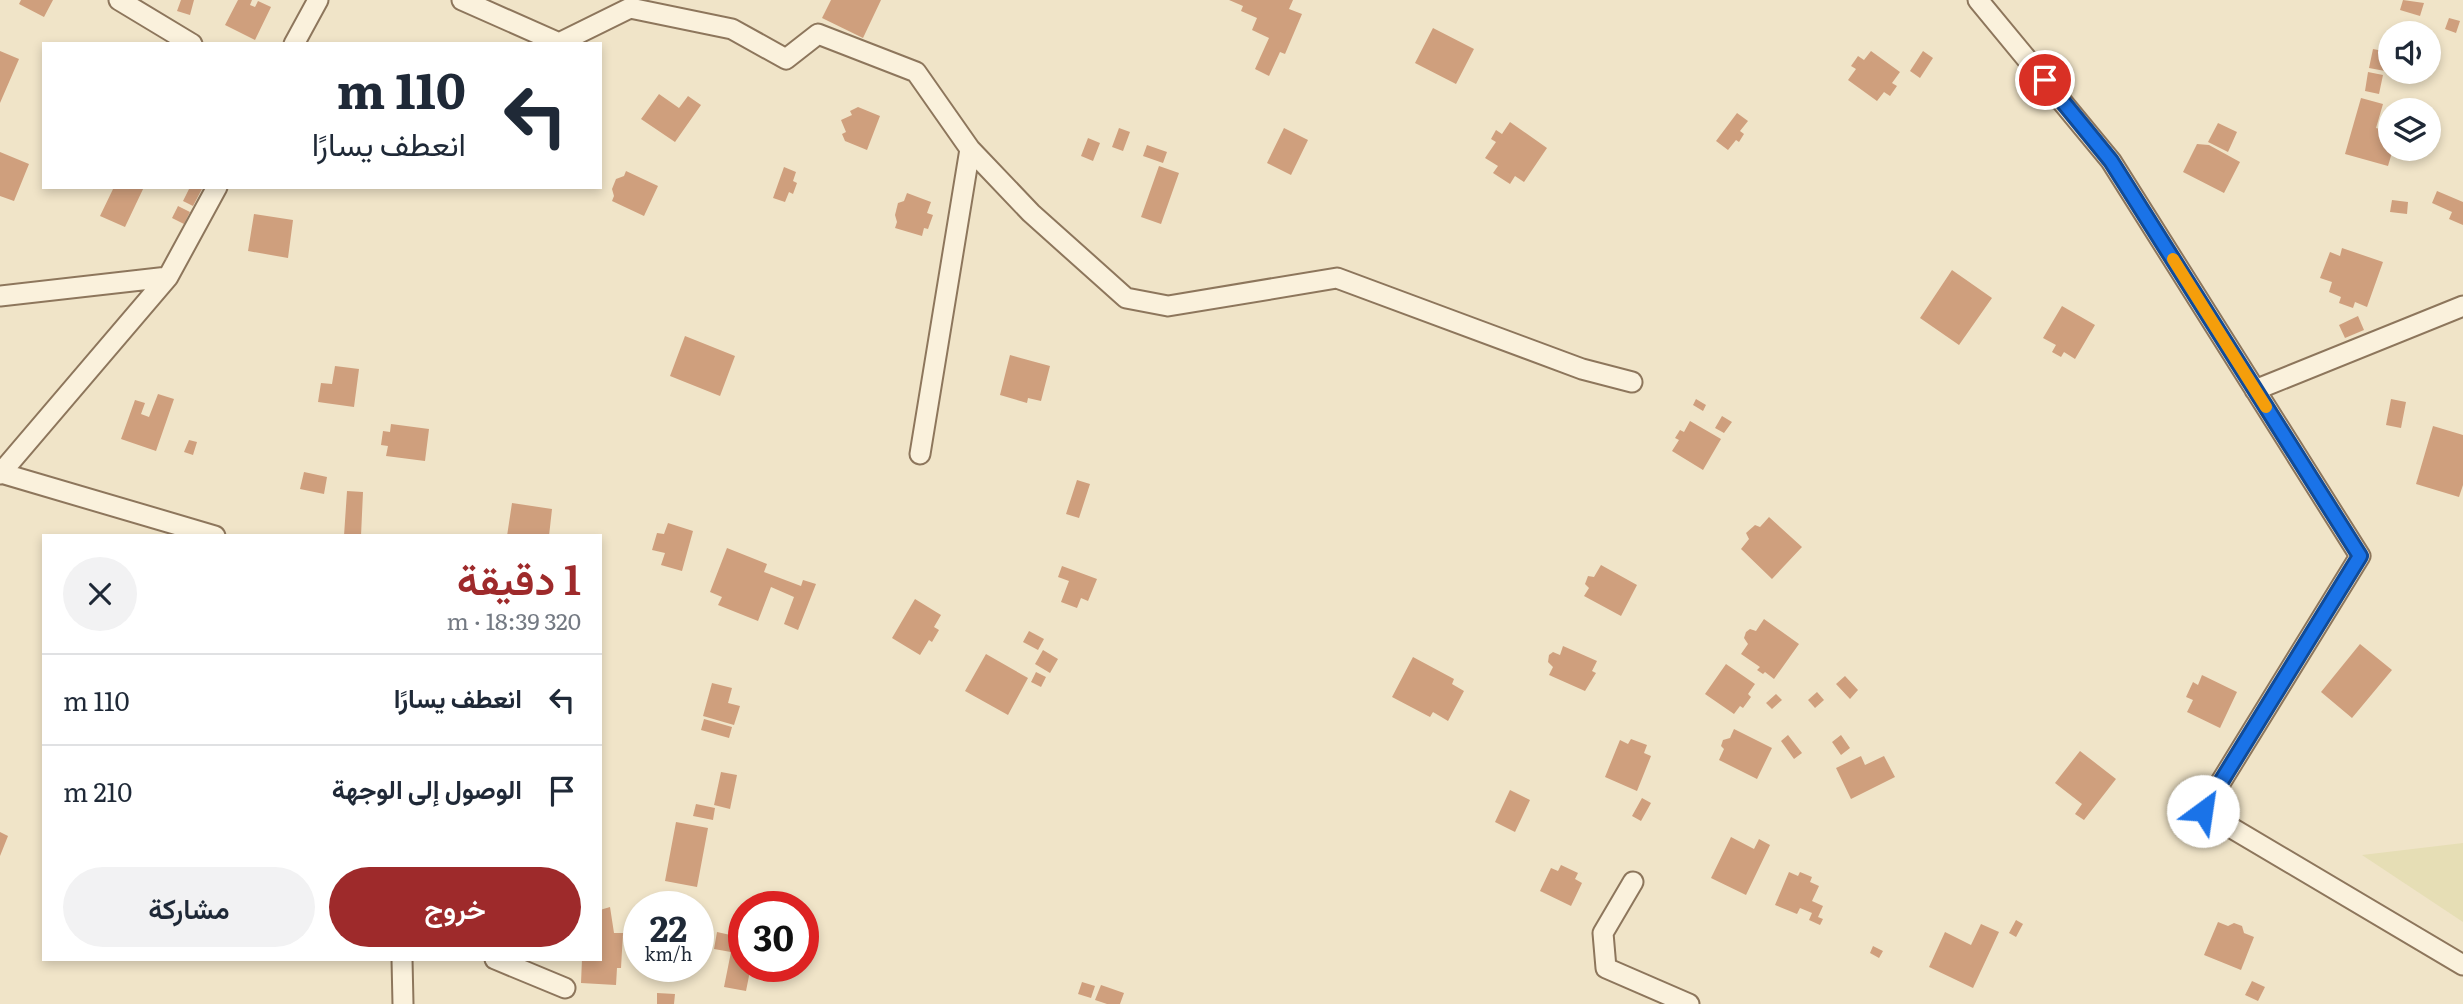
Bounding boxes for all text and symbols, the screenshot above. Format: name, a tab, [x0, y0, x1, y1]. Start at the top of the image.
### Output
map controls	[2378, 21, 2441, 161]
button: sound	[2378, 21, 2441, 84]
pin	[2015, 50, 2075, 110]
text: 110 m	[337, 51, 466, 124]
icon: arrive	[2026, 61, 2064, 99]
icon: left	[490, 70, 581, 161]
button: layers	[2378, 98, 2441, 161]
text: انعطف يسارًا	[312, 118, 466, 166]
text: 1 دقيقة	[457, 546, 581, 608]
button: close	[63, 557, 137, 631]
text: 320 m · 18:39	[447, 603, 581, 637]
text: انعطف يسارًا	[394, 677, 522, 716]
text: 110 m	[63, 680, 130, 719]
icon: left	[543, 681, 581, 719]
text: الوصول إلى الوجهة	[332, 768, 522, 807]
text: 210 m	[63, 771, 132, 810]
icon: arrive	[543, 772, 581, 810]
position arrow	[2166, 774, 2240, 848]
button: مشاركة	[63, 867, 315, 947]
button: خروج	[329, 867, 581, 947]
speed limit sign: 30	[728, 891, 819, 982]
text: 22	[650, 901, 687, 953]
text: km/h	[645, 940, 692, 967]

